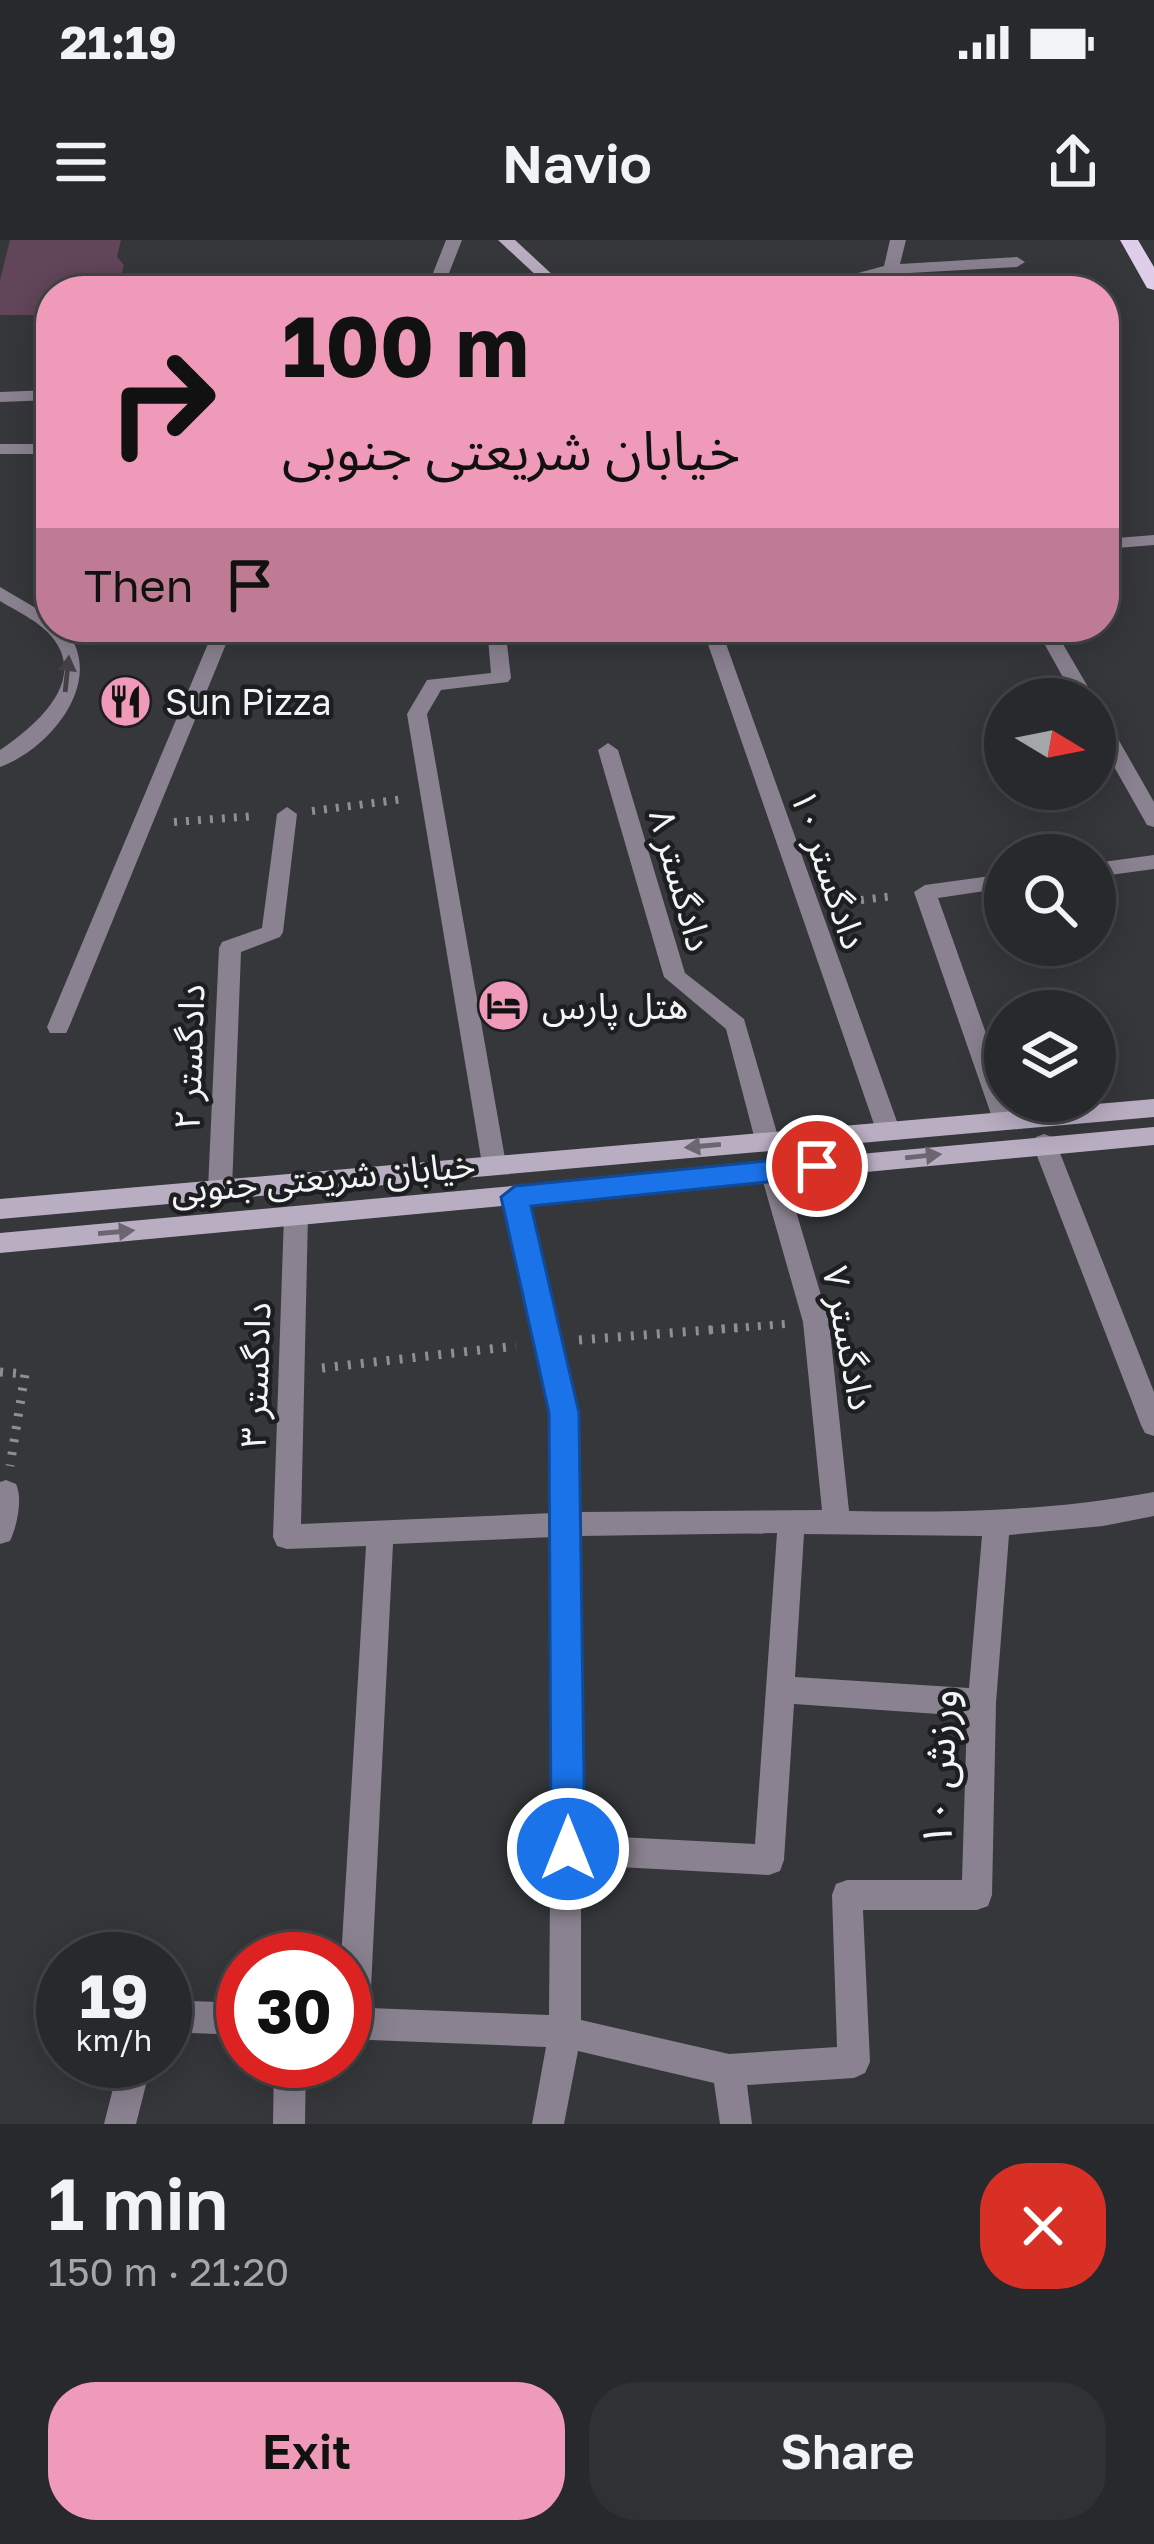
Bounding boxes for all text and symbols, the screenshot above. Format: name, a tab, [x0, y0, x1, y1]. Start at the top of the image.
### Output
text: 21:19	[60, 15, 177, 69]
icon: menu	[48, 129, 114, 195]
icon: share	[1040, 129, 1106, 195]
text: Navio	[502, 130, 652, 195]
text: 100 m	[282, 295, 529, 395]
icon: right	[84, 324, 240, 480]
text: خیابان شریعتی جنوبی	[282, 417, 740, 482]
icon: arrive	[217, 552, 283, 618]
text: Then	[84, 558, 193, 612]
one-way arrow	[58, 655, 77, 692]
restaurant icon: Sun Pizza	[98, 674, 154, 730]
north arrow	[984, 678, 1116, 810]
map controls	[984, 678, 1116, 1122]
place label: Sun Pizza	[165, 680, 332, 723]
street label: دادگستر ۱۰	[781, 783, 877, 955]
street label: دادگستر ۸	[640, 804, 722, 956]
button: search	[984, 834, 1116, 966]
hotel icon: هتل پارس	[475, 978, 531, 1034]
street label: دادگستر ۲	[164, 983, 214, 1131]
place label: هتل پارس	[542, 984, 688, 1030]
button: layers	[984, 990, 1116, 1122]
pin	[766, 1115, 868, 1217]
icon: arrive	[784, 1133, 850, 1199]
one-way arrow	[684, 1137, 721, 1156]
street label: خیابان شریعتی جنوبی	[169, 1142, 477, 1212]
one-way arrow	[905, 1146, 942, 1165]
one-way arrow	[98, 1222, 136, 1241]
street label: دادگستر ۷	[814, 1262, 884, 1414]
street label: دادگستر ۳	[230, 1301, 280, 1449]
street label: ورزش ۱۰	[910, 1688, 967, 1848]
position arrow	[505, 1786, 631, 1912]
speed limit sign: 30	[216, 1932, 372, 2088]
text: 19	[79, 1959, 148, 2031]
text: km/h	[76, 2022, 152, 2058]
text: 1 min	[48, 2159, 228, 2246]
button: close	[980, 2163, 1106, 2289]
text: 150 m · 21:20	[48, 2248, 289, 2295]
button: Exit	[48, 2382, 565, 2520]
button: Share	[589, 2382, 1106, 2520]

